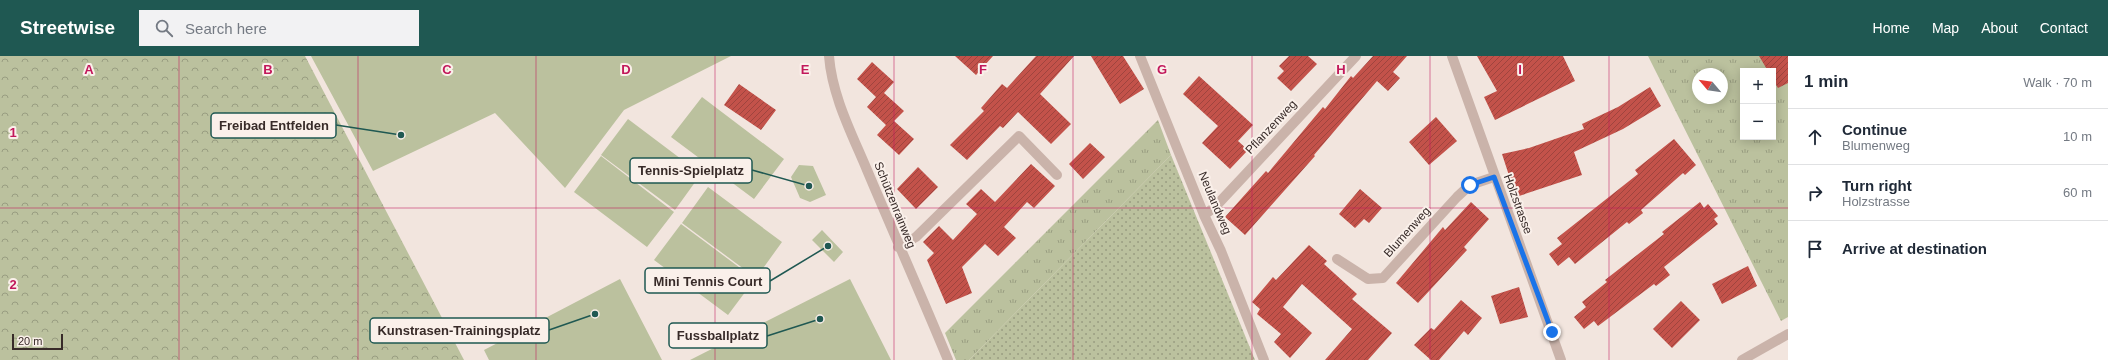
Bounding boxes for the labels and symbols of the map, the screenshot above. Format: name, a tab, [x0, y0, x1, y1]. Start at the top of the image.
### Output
text: A	[84, 62, 94, 77]
text: B	[263, 62, 273, 77]
text: C	[442, 62, 452, 77]
text: D	[621, 62, 631, 77]
text: E	[801, 62, 810, 77]
text: F	[979, 62, 987, 77]
text: G	[1157, 62, 1167, 77]
text: H	[1336, 62, 1346, 77]
text: I	[1518, 62, 1522, 77]
north arrow	[1692, 68, 1728, 104]
street label: Pflanzenweg	[1242, 97, 1300, 157]
callout: Freibad Entfelden	[211, 113, 336, 138]
text: Freibad Entfelden	[219, 118, 329, 133]
text: 1	[9, 125, 17, 140]
callout: Tennis-Spielplatz	[630, 158, 752, 183]
street label: Schützenrainweg	[871, 160, 919, 250]
text: Tennis-Spielplatz	[638, 163, 744, 178]
street label: Neulandweg	[1196, 170, 1234, 236]
street label: Holzstrasse	[1501, 172, 1535, 236]
route start	[1461, 176, 1479, 194]
street label: Blumenweg	[1381, 204, 1433, 260]
callout: Mini Tennis Court	[645, 268, 770, 293]
text: Mini Tennis Court	[654, 274, 763, 289]
text: 2	[9, 277, 17, 292]
callout: Kunstrasen-Trainingsplatz	[370, 318, 549, 343]
text: Kunstrasen-Trainingsplatz	[377, 323, 541, 338]
callout: Fussballplatz	[669, 323, 767, 348]
route end	[1543, 323, 1561, 341]
text: Fussballplatz	[677, 328, 760, 343]
scale bar	[12, 332, 63, 351]

